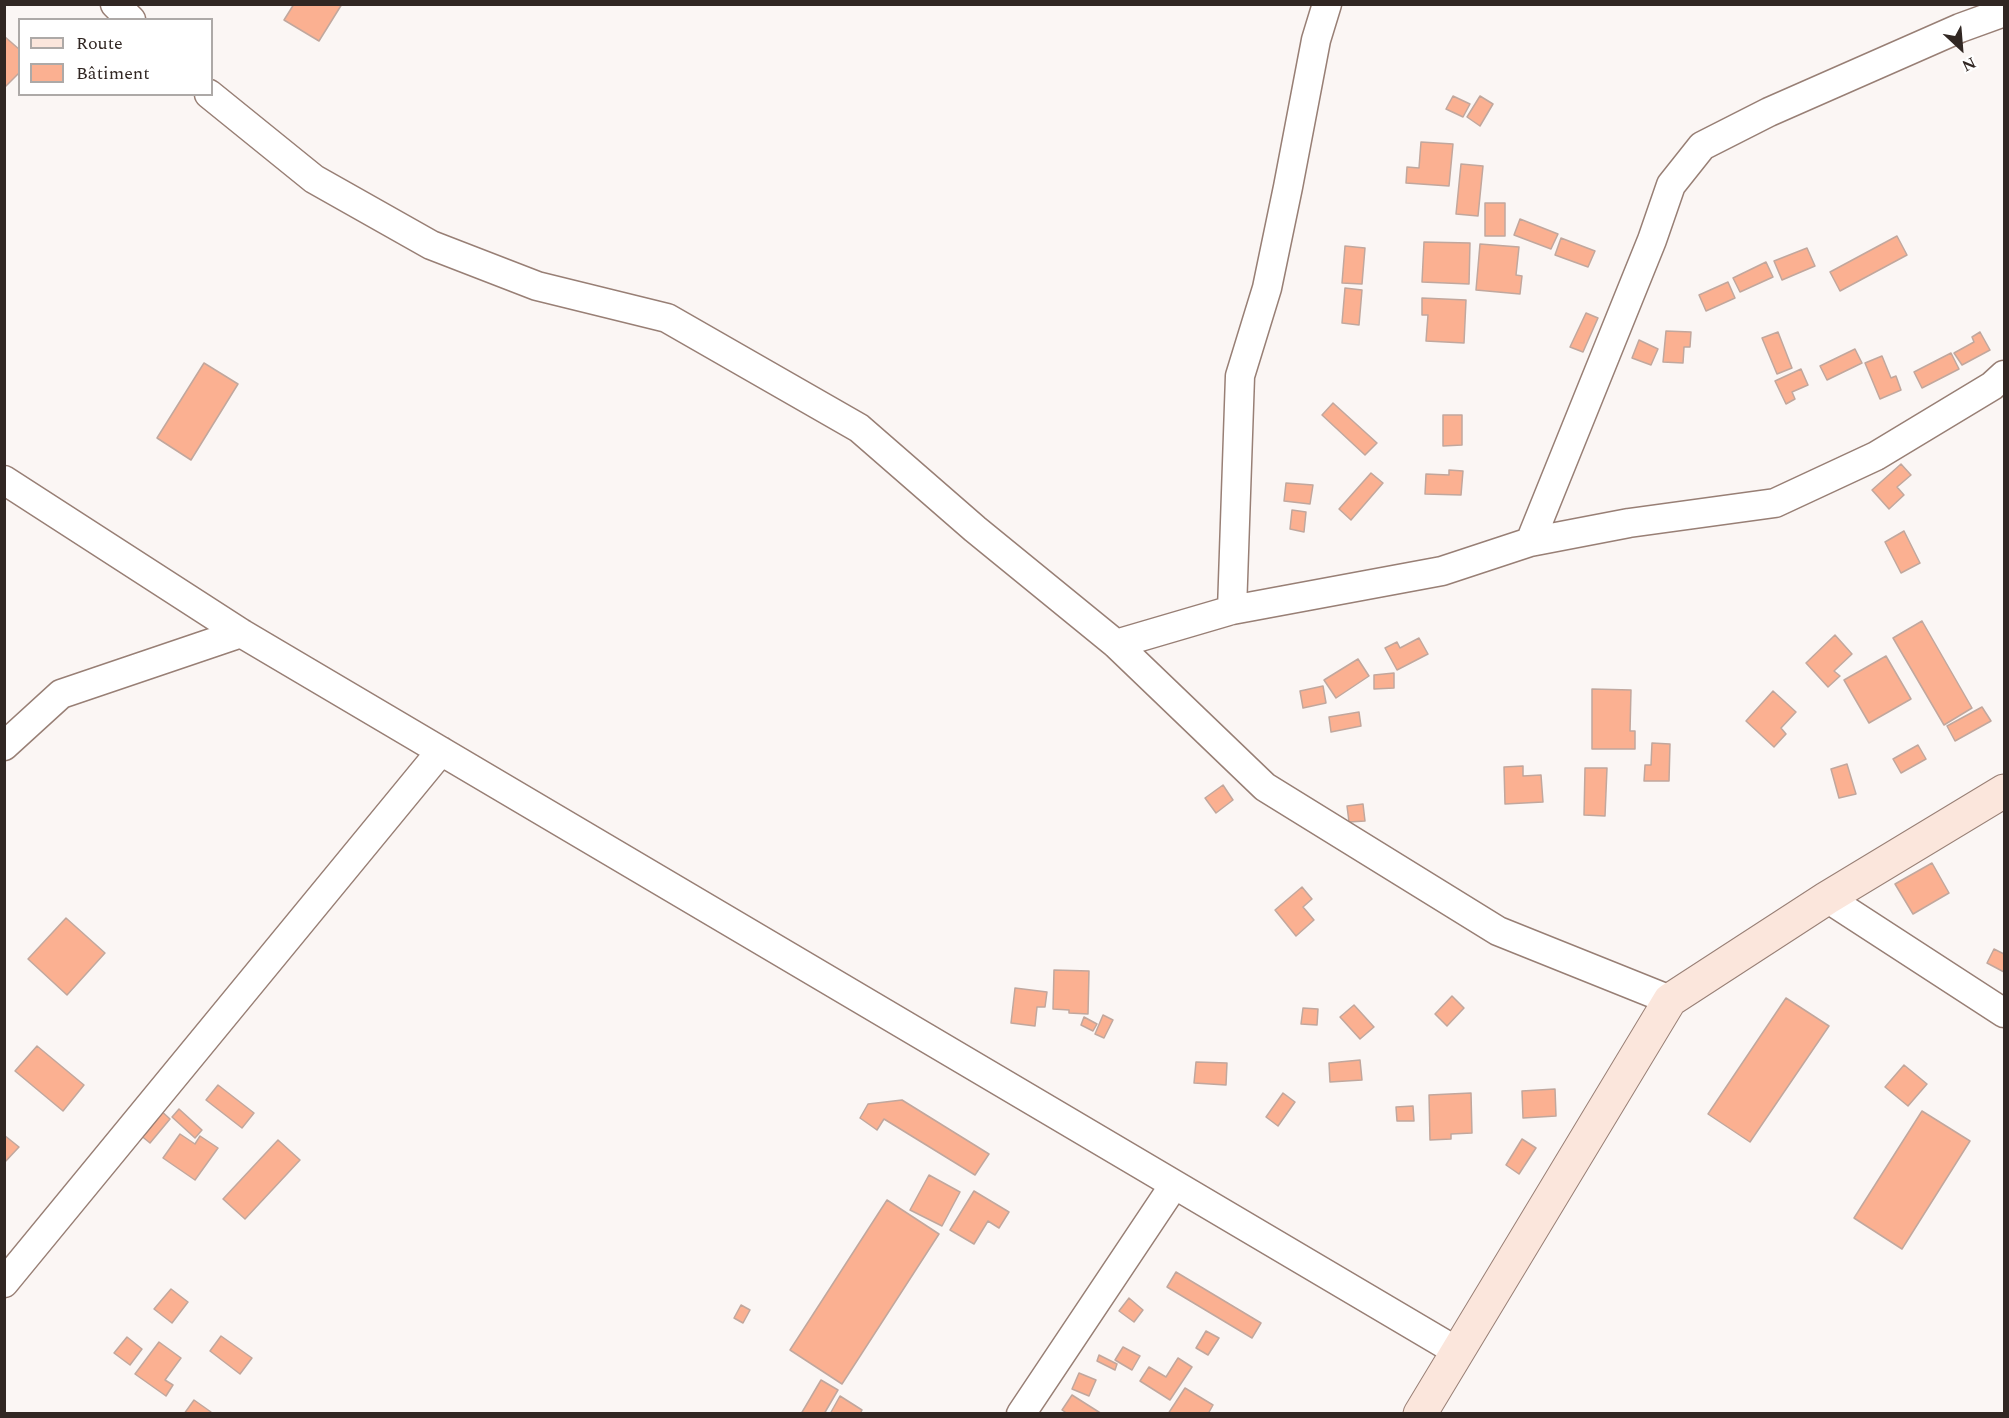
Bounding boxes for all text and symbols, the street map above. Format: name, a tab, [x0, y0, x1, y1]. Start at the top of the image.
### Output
legend	[18, 18, 213, 96]
north arrow	[1931, 18, 1991, 78]
text: Route	[76, 30, 123, 57]
text: N	[1958, 51, 1980, 78]
text: Bâtiment	[76, 60, 150, 87]

